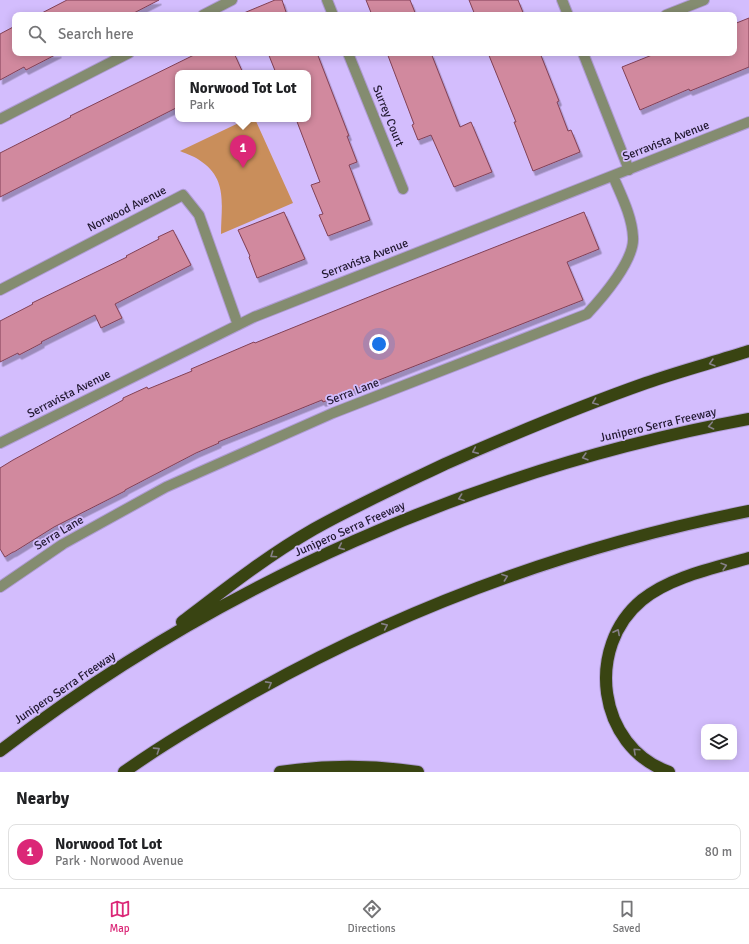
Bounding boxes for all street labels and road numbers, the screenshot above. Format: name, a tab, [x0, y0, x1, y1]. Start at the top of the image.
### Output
street label: Surrey Court	[369, 83, 407, 149]
street label: Serravista Avenue	[621, 118, 711, 164]
street label: Norwood Avenue	[85, 183, 169, 235]
street label: Serravista Avenue	[320, 236, 410, 282]
street label: Serravista Avenue	[25, 367, 113, 421]
street label: Serra Lane	[325, 375, 381, 409]
street label: Junipero Serra Freeway	[598, 404, 718, 446]
street label: Junipero Serra Freeway	[292, 498, 408, 560]
street label: Serra Lane	[32, 512, 86, 554]
street label: Junipero Serra Freeway	[11, 648, 119, 728]

